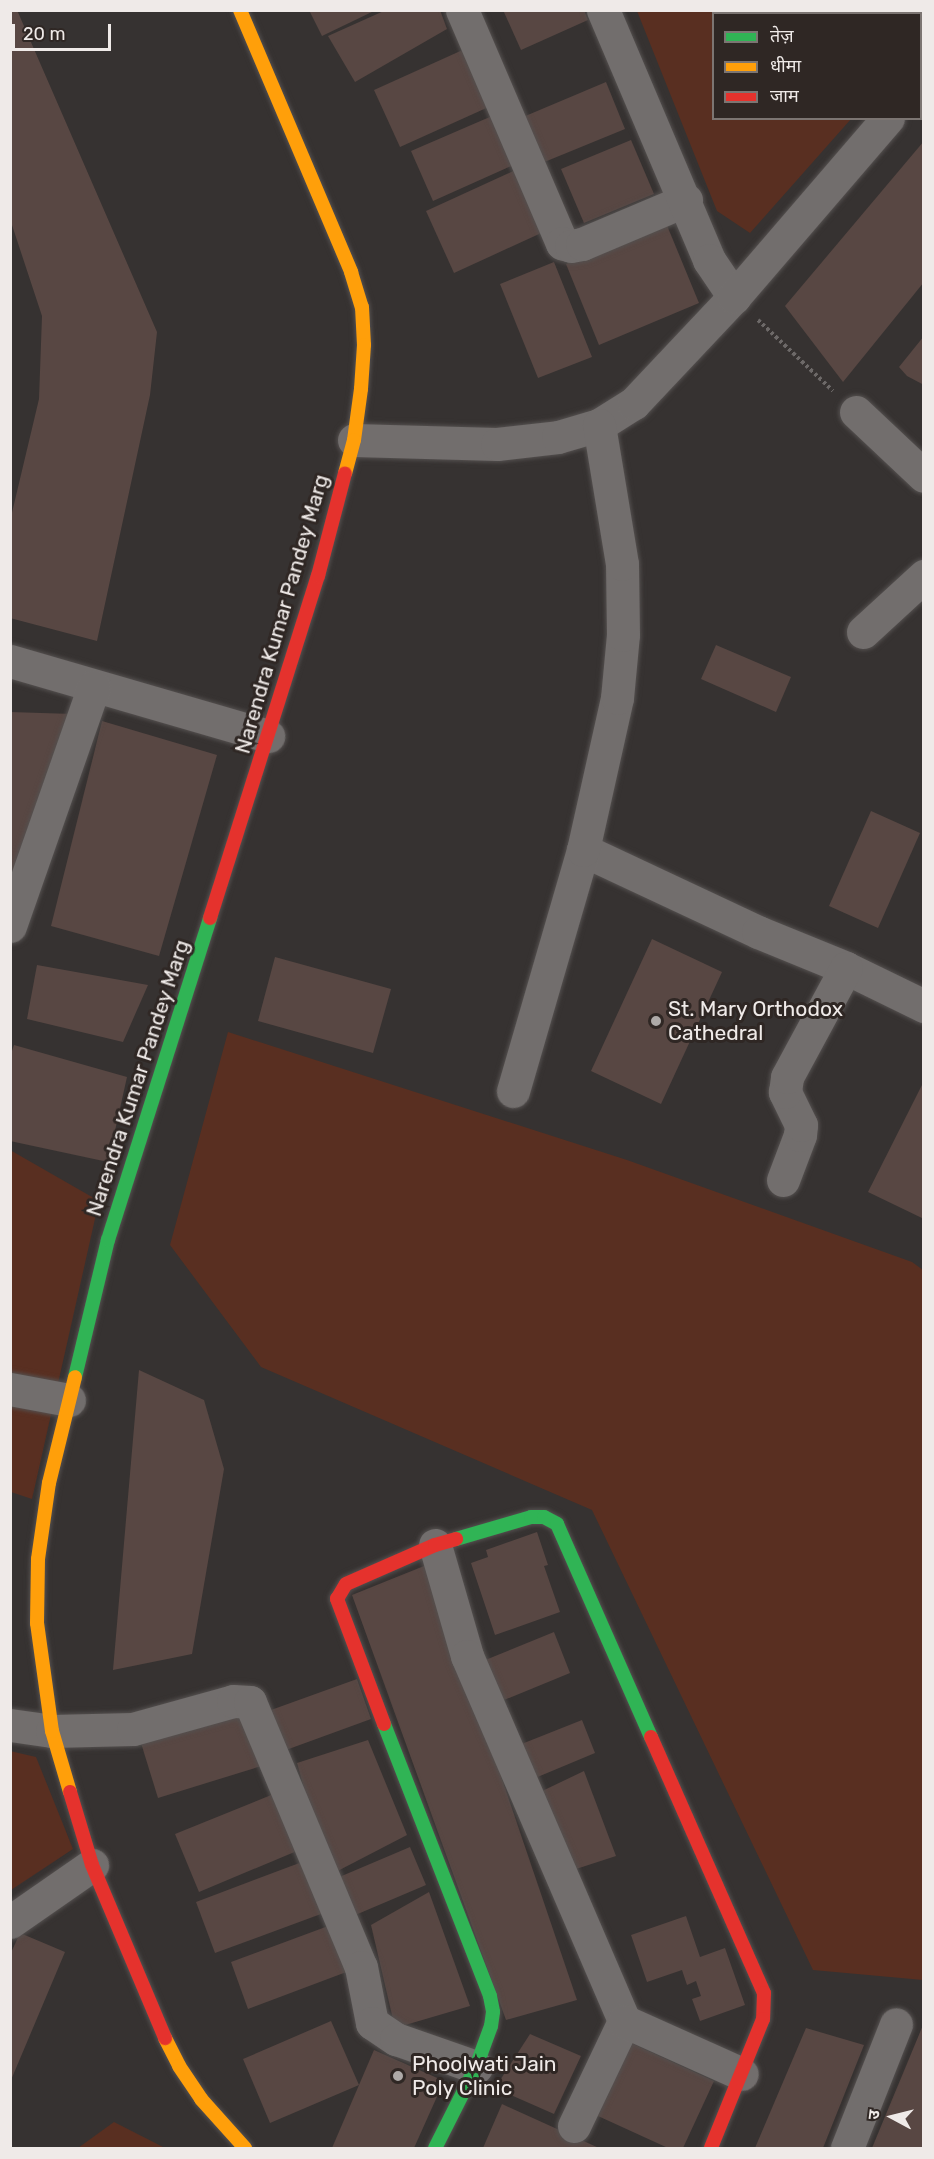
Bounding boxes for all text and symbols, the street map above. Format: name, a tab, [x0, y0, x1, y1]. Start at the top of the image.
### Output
scale bar	[15, 12, 114, 50]
legend	[712, 12, 922, 120]
text: 20 m	[23, 23, 65, 45]
text: तेज़	[770, 25, 794, 47]
text: धीमा	[770, 55, 801, 77]
text: जाम	[770, 85, 799, 107]
street label: Narendra Kumar Pandey Marg	[230, 471, 334, 757]
street label: Narendra Kumar Pandey Marg	[81, 936, 195, 1220]
place label: St. Mary Orthodox Cathedral	[668, 996, 844, 1046]
marker: St. Mary Orthodox Cathedral	[649, 1014, 663, 1028]
place label: Phoolwati Jain Poly Clinic	[412, 2051, 557, 2101]
marker: Phoolwati Jain Poly Clinic	[389, 2067, 407, 2085]
north arrow	[862, 2087, 922, 2147]
text: उ	[864, 2109, 884, 2121]

